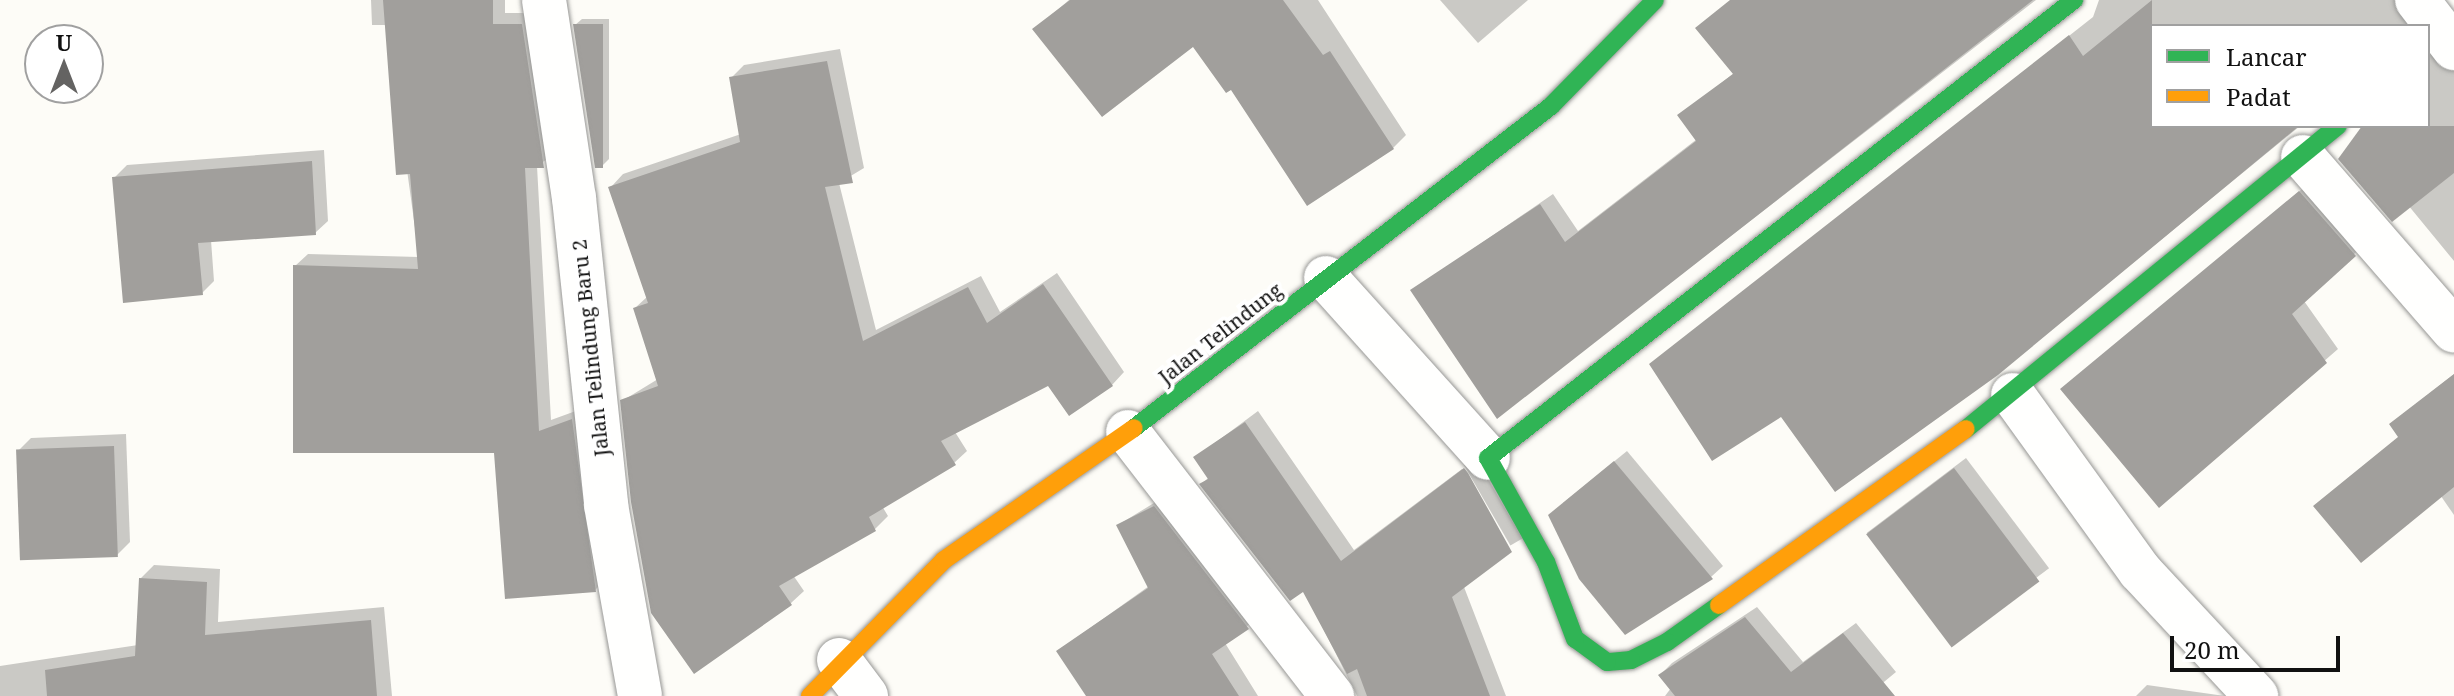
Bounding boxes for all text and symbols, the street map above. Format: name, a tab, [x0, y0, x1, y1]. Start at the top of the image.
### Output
north arrow	[24, 24, 104, 104]
legend	[2150, 24, 2430, 128]
text: U	[56, 27, 72, 57]
text: Lancar	[2226, 40, 2307, 73]
text: Padat	[2226, 80, 2291, 113]
street label: Jalan Telindung Baru 2	[567, 238, 613, 458]
street label: Jalan Telindung	[1153, 277, 1287, 389]
scale bar	[2174, 620, 2344, 670]
text: 20 m	[2184, 633, 2240, 666]

